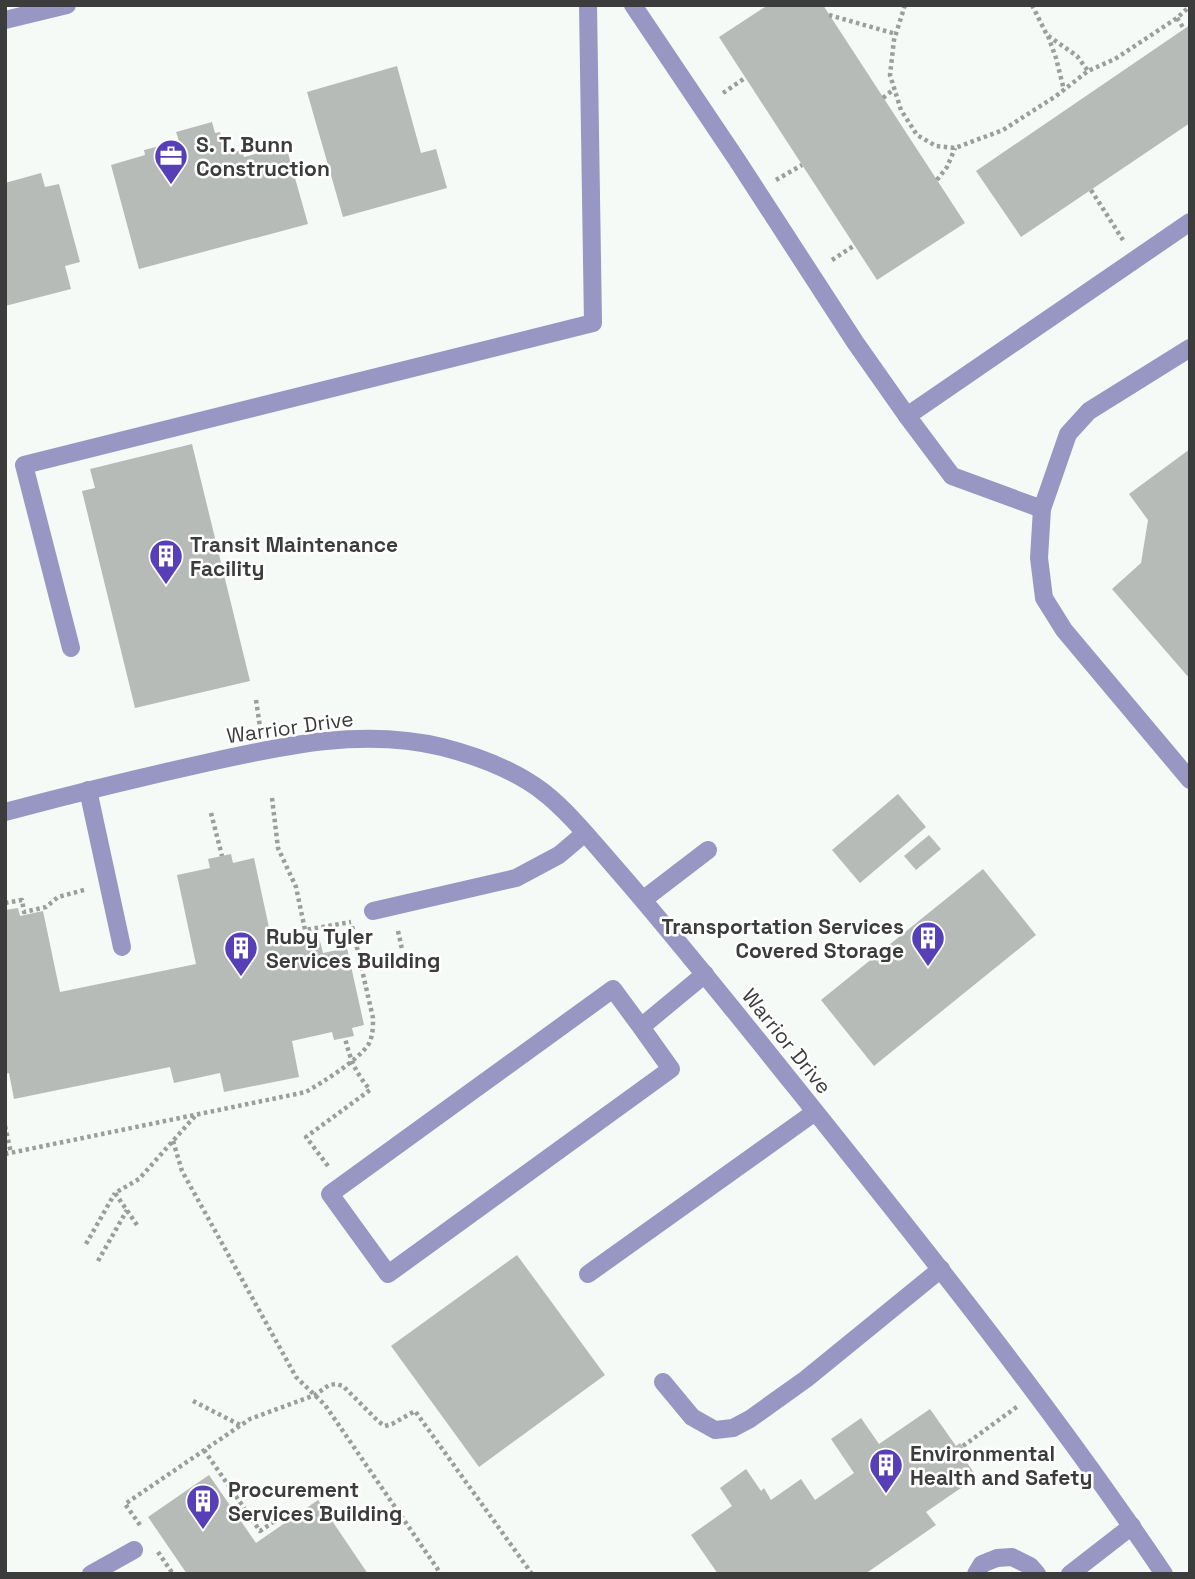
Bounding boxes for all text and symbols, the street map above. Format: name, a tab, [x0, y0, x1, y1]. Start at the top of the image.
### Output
place label: S. T. Bunn Construction	[196, 131, 330, 182]
office icon: S. T. Bunn Construction	[152, 137, 190, 186]
place label: Transit Maintenance Facility	[190, 531, 398, 582]
building icon: Transit Maintenance Facility	[147, 537, 185, 586]
street label: Warrior Drive	[225, 705, 355, 749]
place label: Transportation Services Covered Storage	[661, 913, 904, 964]
building icon: Transportation Services Covered Storage	[909, 919, 947, 968]
place label: Ruby Tyler Services Building	[266, 923, 440, 974]
building icon: Ruby Tyler Services Building	[222, 929, 260, 978]
street label: Warrior Drive	[736, 983, 838, 1099]
place label: Environmental Health and Safety	[910, 1440, 1093, 1491]
building icon: Environmental Health and Safety	[867, 1446, 905, 1495]
place label: Procurement Services Building	[228, 1476, 402, 1527]
building icon: Procurement Services Building	[184, 1482, 222, 1531]

